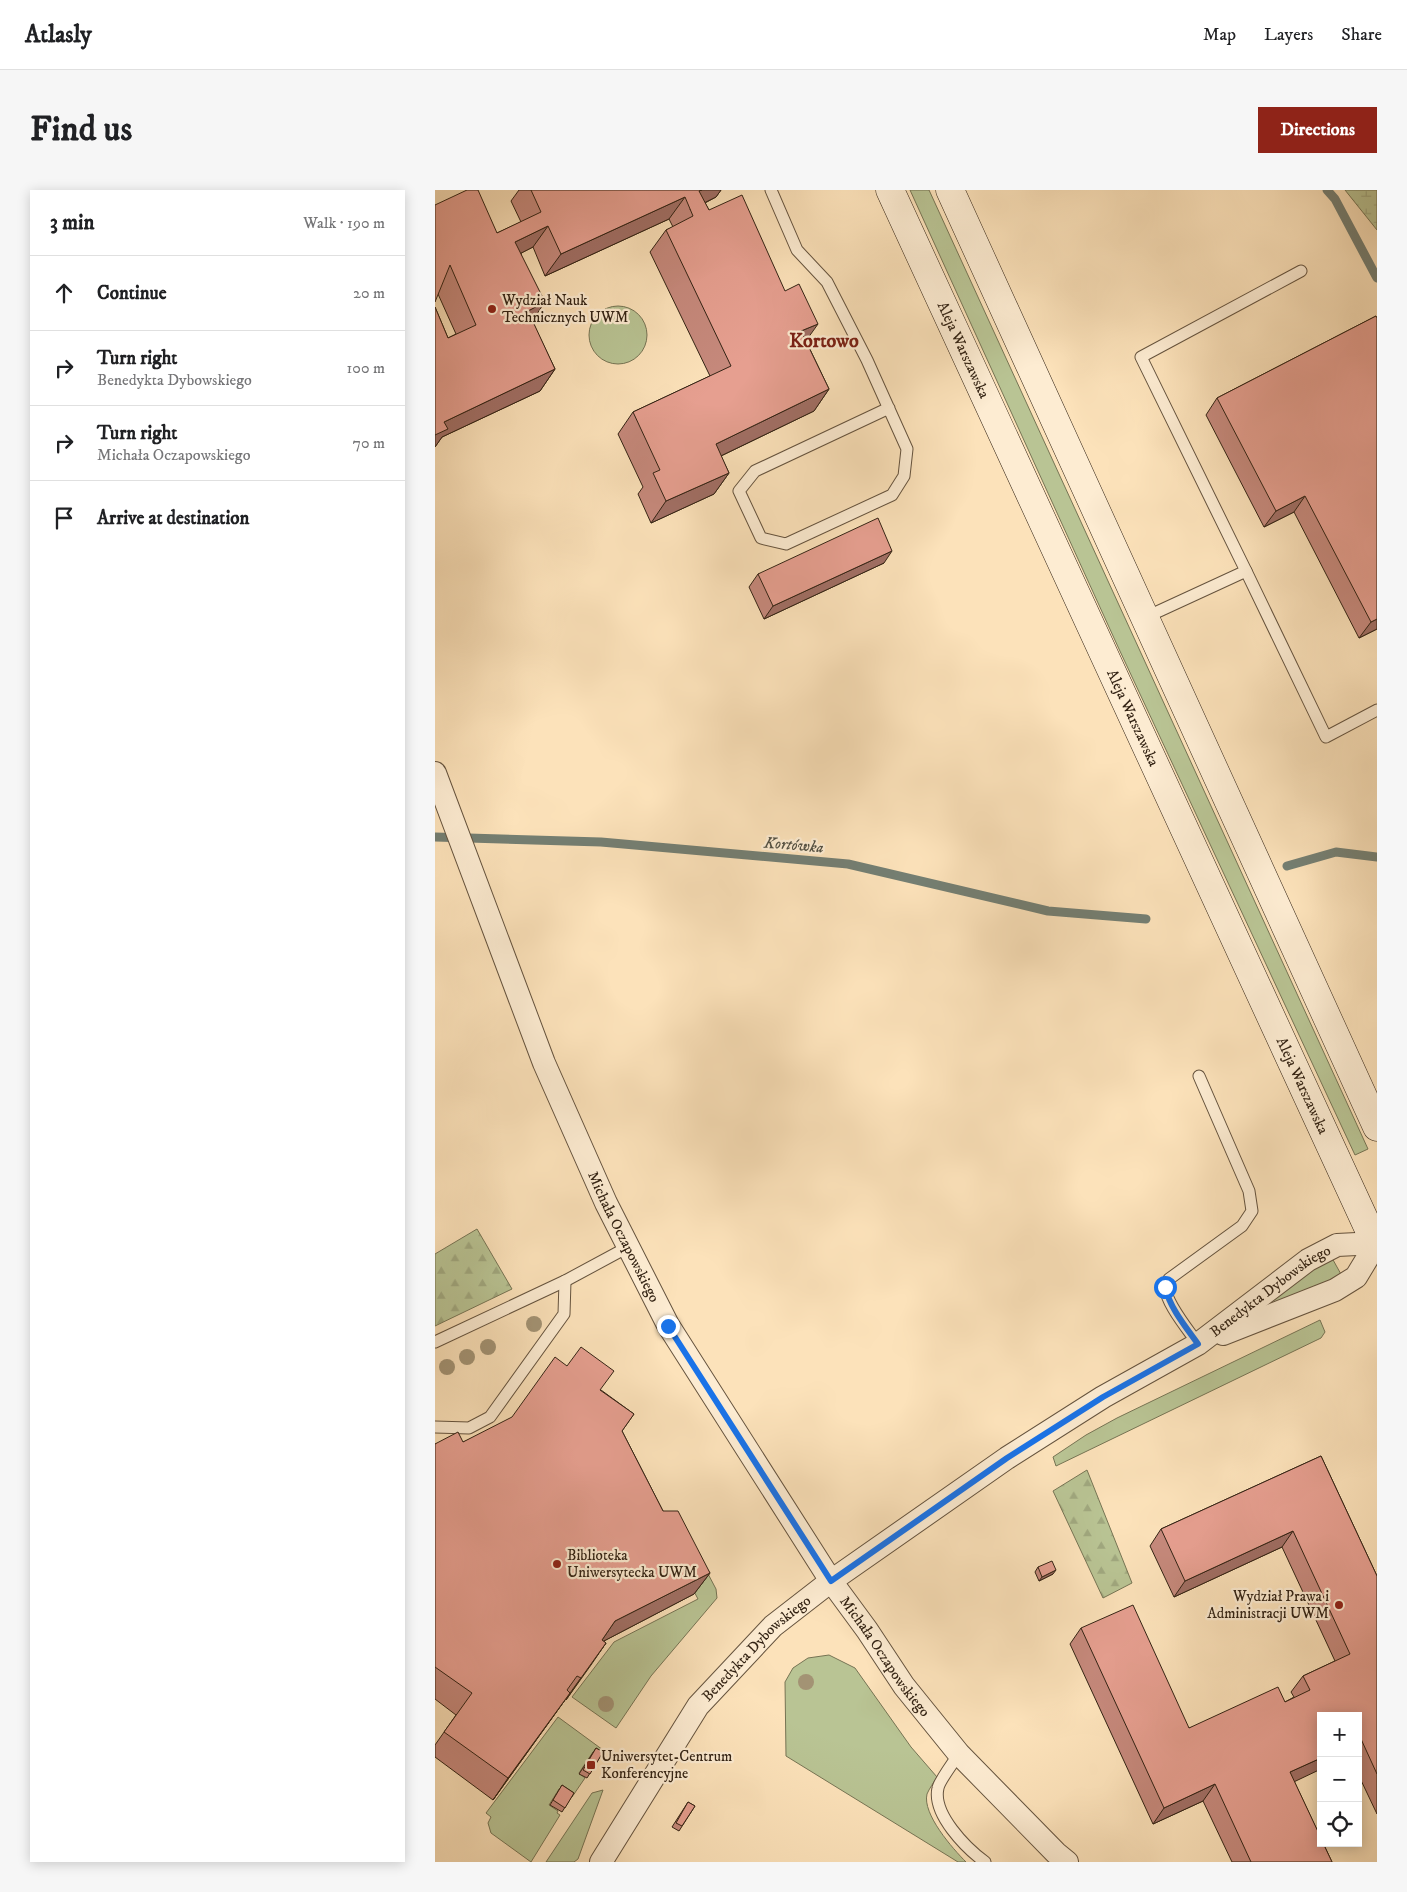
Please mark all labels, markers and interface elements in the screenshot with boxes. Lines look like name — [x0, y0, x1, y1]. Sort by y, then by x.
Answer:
text: Atlasly — [25, 20, 92, 50]
text: Map — [1203, 24, 1236, 46]
text: Layers — [1264, 24, 1313, 46]
text: Share — [1341, 24, 1382, 46]
button: Directions — [1258, 107, 1377, 153]
text: Find us — [30, 108, 132, 152]
text: 3 min — [50, 210, 95, 236]
text: Walk · 190 m — [303, 213, 385, 233]
icon: ahead — [50, 279, 78, 307]
text: Continue — [97, 282, 167, 305]
text: 20 m — [353, 283, 385, 303]
place label: Wydział Nauk Technicznych UWM — [501, 291, 629, 327]
street label: Aleja Warszawska — [933, 299, 994, 402]
marker: Wydział Nauk Technicznych UWM — [486, 303, 498, 315]
district label: Kortowo — [789, 329, 859, 354]
text: Turn right — [97, 347, 177, 370]
icon: right — [50, 354, 78, 382]
text: 100 m — [347, 358, 385, 378]
text: Benedykta Dybowskiego — [97, 370, 252, 390]
text: Turn right — [97, 422, 177, 445]
icon: right — [50, 429, 78, 457]
text: 70 m — [353, 433, 385, 453]
text: Michała Oczapowskiego — [97, 445, 250, 465]
icon: arrive — [50, 504, 78, 532]
text: Arrive at destination — [97, 507, 249, 530]
street label: Aleja Warszawska — [1102, 666, 1163, 770]
water label: Kortówka — [762, 832, 824, 858]
street label: Aleja Warszawska — [1272, 1034, 1333, 1138]
street label: Michała Oczapowskiego — [583, 1168, 664, 1306]
street label: Benedykta Dybowskiego — [1206, 1241, 1334, 1341]
route start — [1154, 1276, 1177, 1299]
route end — [657, 1315, 680, 1338]
place label: Biblioteka Uniwersytecka UWM — [567, 1546, 697, 1582]
marker: Biblioteka Uniwersytecka UWM — [551, 1558, 563, 1570]
place label: Wydział Prawa i Administracji UWM — [1207, 1587, 1329, 1623]
street label: Benedykta Dybowskiego — [698, 1591, 815, 1706]
street label: Michała Oczapowskiego — [835, 1592, 934, 1721]
marker: Wydział Prawa i Administracji UWM — [1333, 1599, 1345, 1611]
map controls — [1317, 1712, 1362, 1847]
button: + — [1317, 1712, 1362, 1757]
place label: Uniwersytet-Centrum Konferencyjne — [601, 1747, 732, 1783]
button: − — [1317, 1757, 1362, 1802]
marker: Uniwersytet-Centrum Konferencyjne — [585, 1759, 597, 1771]
button: locate — [1317, 1802, 1362, 1847]

